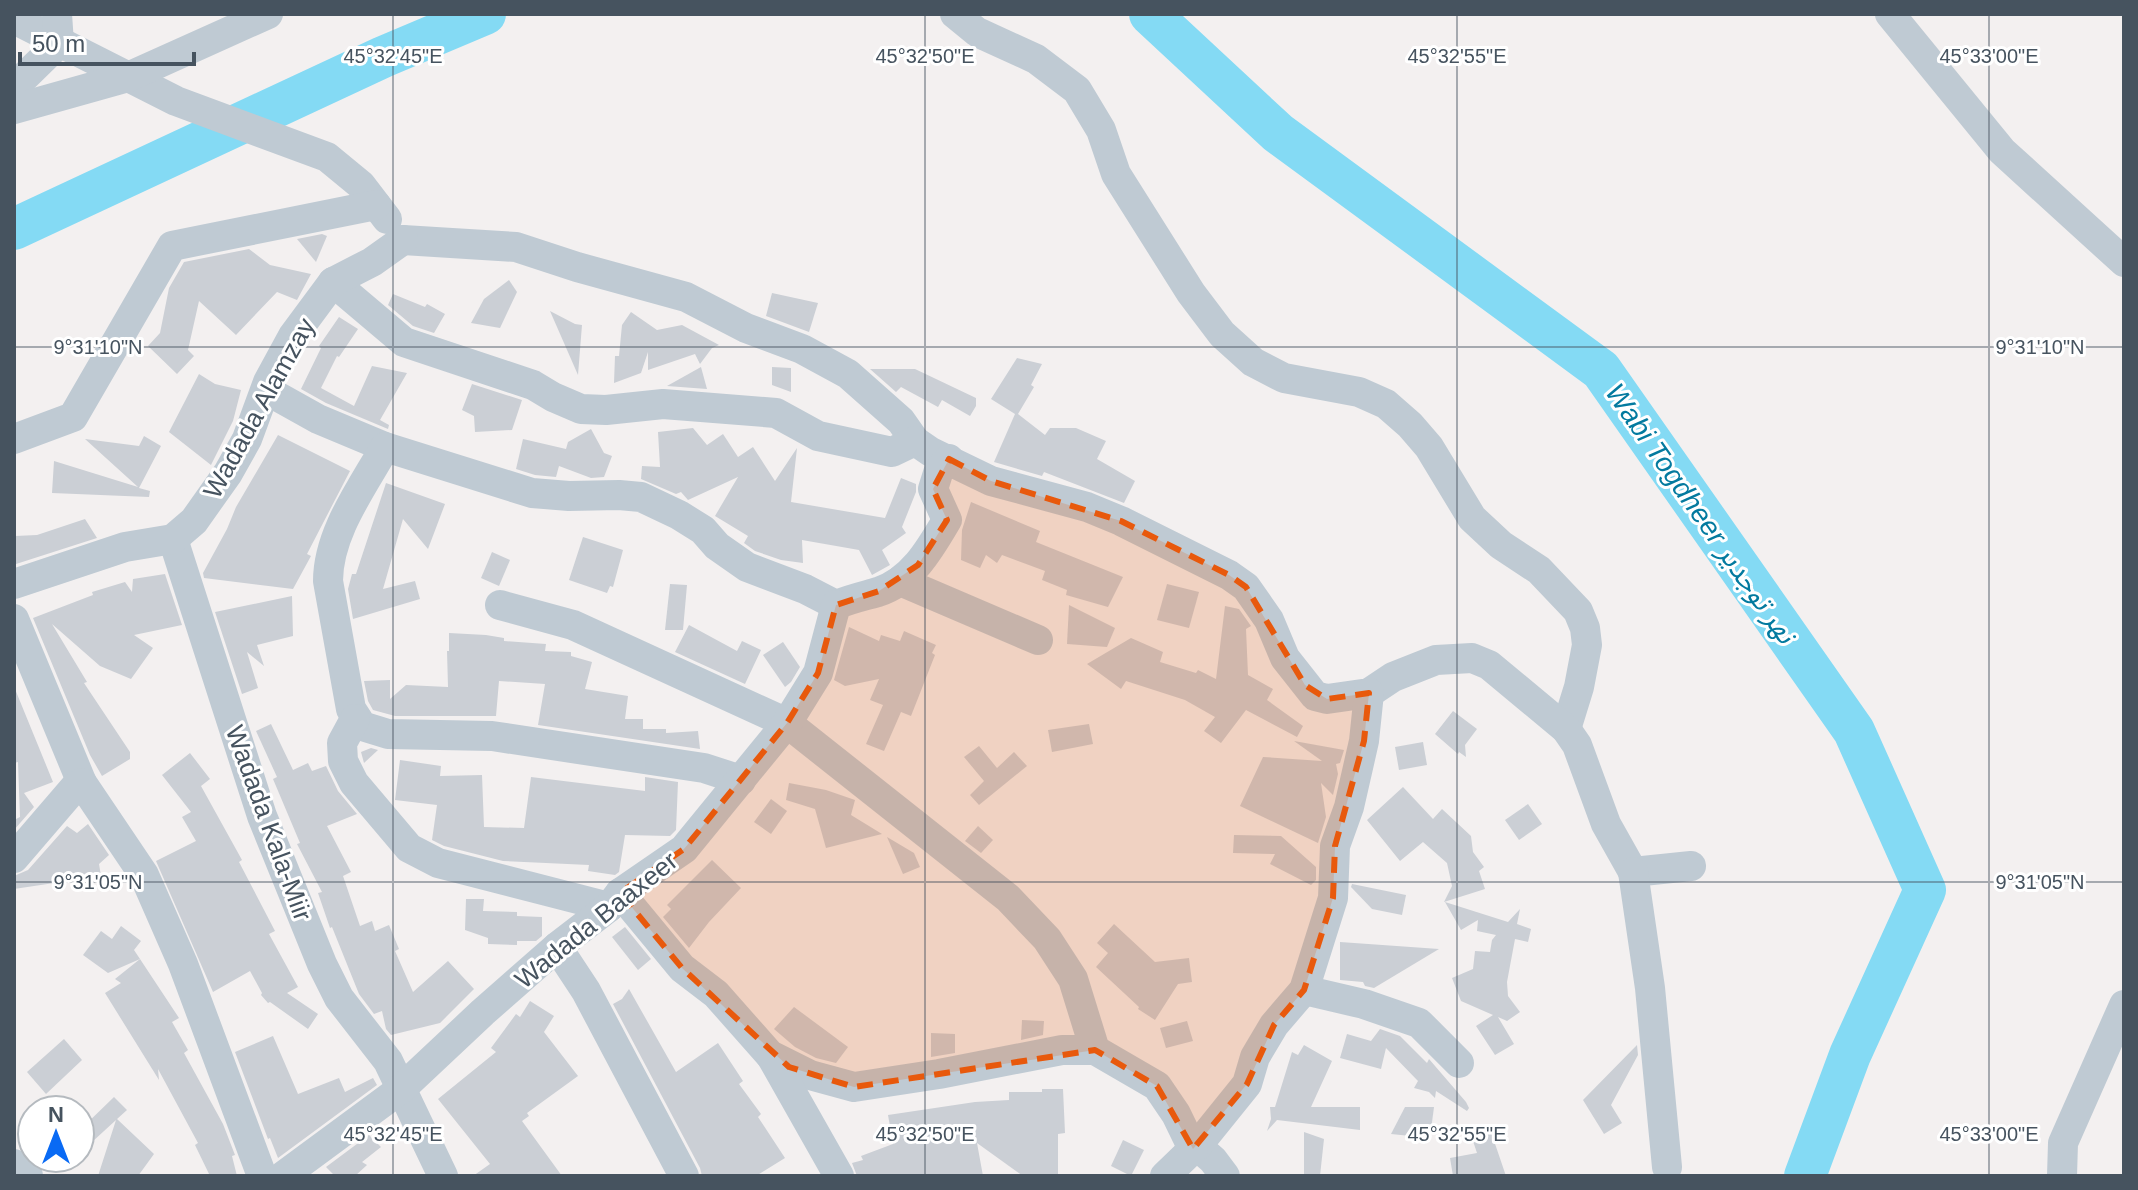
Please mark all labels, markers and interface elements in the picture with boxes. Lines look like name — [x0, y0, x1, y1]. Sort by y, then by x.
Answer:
scale bar — [20, 16, 194, 66]
text: 50 m — [32, 30, 85, 57]
text: 45°32'45"E — [344, 45, 443, 67]
text: 45°32'50"E — [876, 45, 975, 67]
text: 45°32'55"E — [1408, 45, 1507, 67]
text: 45°33'00"E — [1940, 45, 2039, 67]
street label: Wadada Alamzay — [197, 313, 321, 503]
text: 9°31'10"N — [54, 336, 142, 358]
text: 9°31'10"N — [1996, 336, 2084, 358]
water label: Wabi Togdheer نهر توجدير — [1598, 378, 1803, 651]
street label: Wadada Kala-Miir — [220, 721, 318, 925]
street label: Wadada Baaxeer — [509, 845, 683, 995]
text: 9°31'05"N — [54, 871, 142, 893]
text: 9°31'05"N — [1996, 871, 2084, 893]
north arrow — [16, 1094, 96, 1174]
text: N — [48, 1102, 64, 1127]
text: 45°32'45"E — [344, 1123, 443, 1145]
text: 45°32'50"E — [876, 1123, 975, 1145]
text: 45°32'55"E — [1408, 1123, 1507, 1145]
text: 45°33'00"E — [1940, 1123, 2039, 1145]

